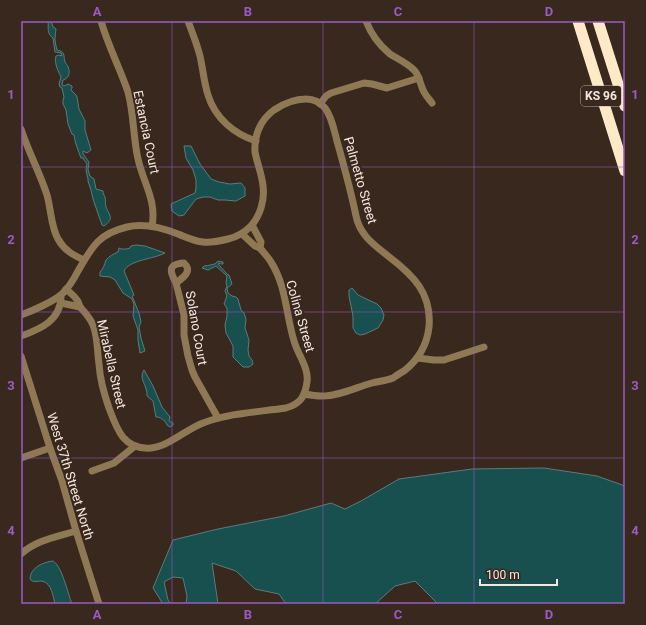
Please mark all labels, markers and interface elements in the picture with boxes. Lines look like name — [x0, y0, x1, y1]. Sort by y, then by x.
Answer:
text: A — [93, 4, 102, 19]
text: B — [244, 4, 252, 19]
text: C — [394, 4, 403, 19]
text: D — [545, 4, 553, 19]
road number: KS 96 — [581, 86, 621, 106]
text: 1 — [7, 87, 15, 102]
text: 1 — [631, 87, 639, 102]
street label: Estancia Court — [130, 89, 163, 175]
street label: Palmetto Street — [341, 135, 380, 225]
text: 2 — [7, 232, 15, 247]
text: 2 — [631, 232, 639, 247]
street label: Colina Street — [283, 279, 318, 354]
street label: Solano Court — [183, 290, 210, 366]
street label: Mirabella Street — [94, 318, 129, 410]
text: 3 — [7, 378, 15, 393]
text: 3 — [631, 378, 639, 393]
street label: West 37th Street North — [44, 411, 97, 541]
text: 4 — [7, 523, 15, 538]
text: 4 — [631, 523, 639, 538]
scale bar — [480, 561, 557, 587]
text: 100 m — [486, 568, 520, 582]
text: A — [93, 607, 102, 622]
text: B — [244, 607, 252, 622]
text: C — [394, 607, 403, 622]
text: D — [545, 607, 553, 622]

